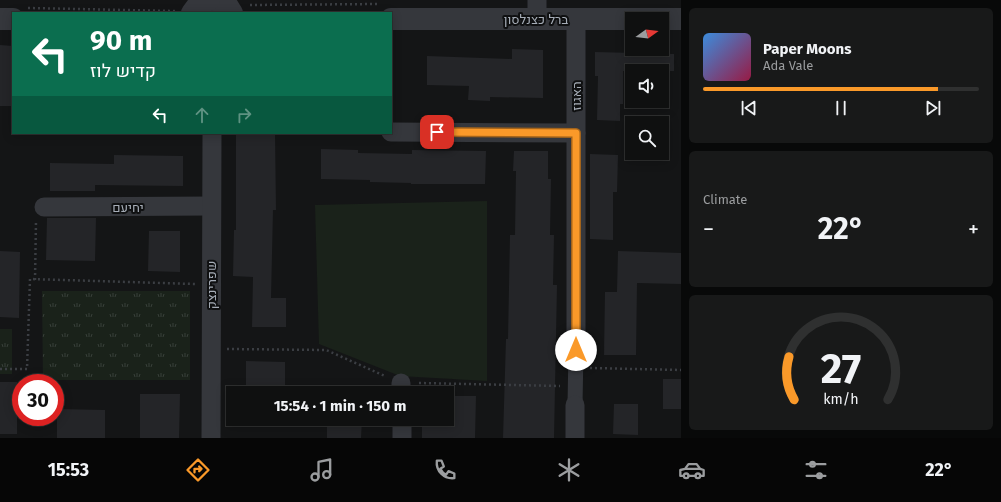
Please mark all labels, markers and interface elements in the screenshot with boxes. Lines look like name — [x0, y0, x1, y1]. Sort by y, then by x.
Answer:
street label: ברל כצנלסון — [504, 12, 568, 27]
north arrow — [625, 12, 669, 56]
map controls — [625, 12, 669, 160]
text: 90 m — [90, 24, 152, 57]
icon: left — [24, 28, 76, 80]
text: Paper Moons — [763, 40, 851, 58]
text: Ada Vale — [763, 58, 813, 73]
text: קדיש לוז — [90, 60, 156, 82]
button: sound — [625, 64, 669, 108]
street label: האגוז — [569, 81, 584, 111]
icon: previous — [738, 97, 760, 119]
icon: pause — [830, 97, 852, 119]
icon: next — [922, 97, 944, 119]
icon: left — [149, 104, 171, 126]
icon: ahead — [191, 104, 213, 126]
icon: right — [233, 104, 255, 126]
pin — [420, 115, 454, 149]
button: search — [625, 116, 669, 160]
icon: arrive — [426, 121, 448, 143]
text: Climate — [703, 192, 747, 207]
street label: יחיעם — [112, 200, 144, 215]
text: 22° — [818, 211, 864, 247]
text: − — [703, 216, 714, 243]
text: + — [968, 216, 979, 243]
street label: שפרינצק — [204, 261, 219, 309]
position arrow — [555, 329, 597, 371]
text: 27 — [821, 344, 861, 394]
speed limit sign: 30 — [12, 374, 64, 426]
text: km/h — [823, 391, 859, 408]
text: 15:54 · 1 min · 150 m — [274, 397, 406, 415]
icon: directions — [184, 456, 212, 484]
icon: music — [308, 456, 336, 484]
icon: phone — [431, 456, 459, 484]
icon: climate — [555, 456, 583, 484]
icon: car — [678, 456, 706, 484]
icon: filters — [802, 456, 830, 484]
text: 15:53 — [48, 459, 89, 481]
text: 22° — [925, 459, 953, 481]

